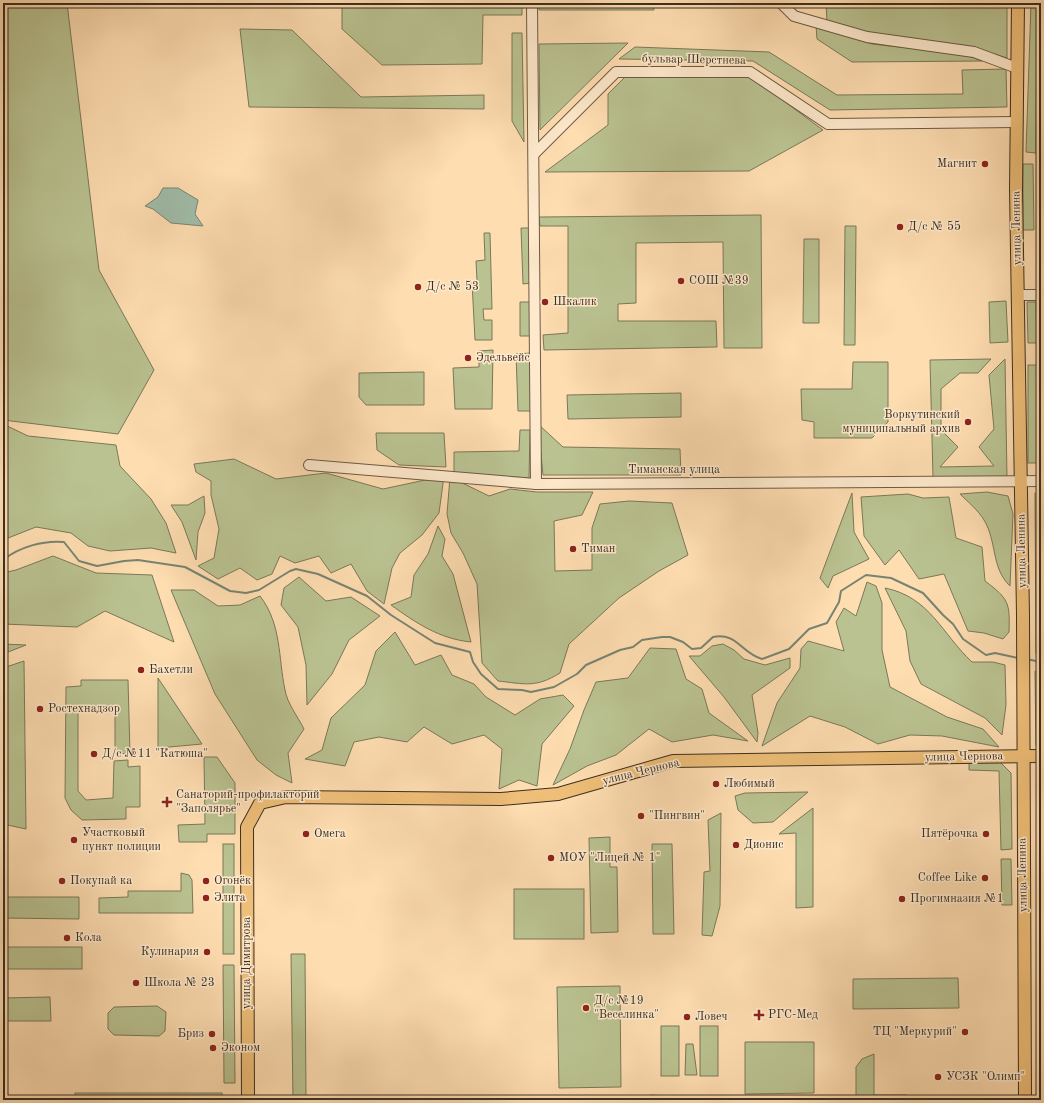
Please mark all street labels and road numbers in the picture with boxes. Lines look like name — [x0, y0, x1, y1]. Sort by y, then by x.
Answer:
street label: бульвар Шерстнева — [642, 53, 746, 67]
street label: улица Ленина — [1010, 191, 1024, 265]
street label: Тиманская улица — [628, 464, 720, 476]
street label: улица Ленина — [1015, 514, 1029, 588]
street label: улица Чернова — [925, 750, 1004, 764]
street label: улица Чернова — [601, 757, 681, 787]
street label: улица Ленина — [1016, 838, 1030, 912]
street label: улица Димитрова — [241, 917, 253, 1009]

